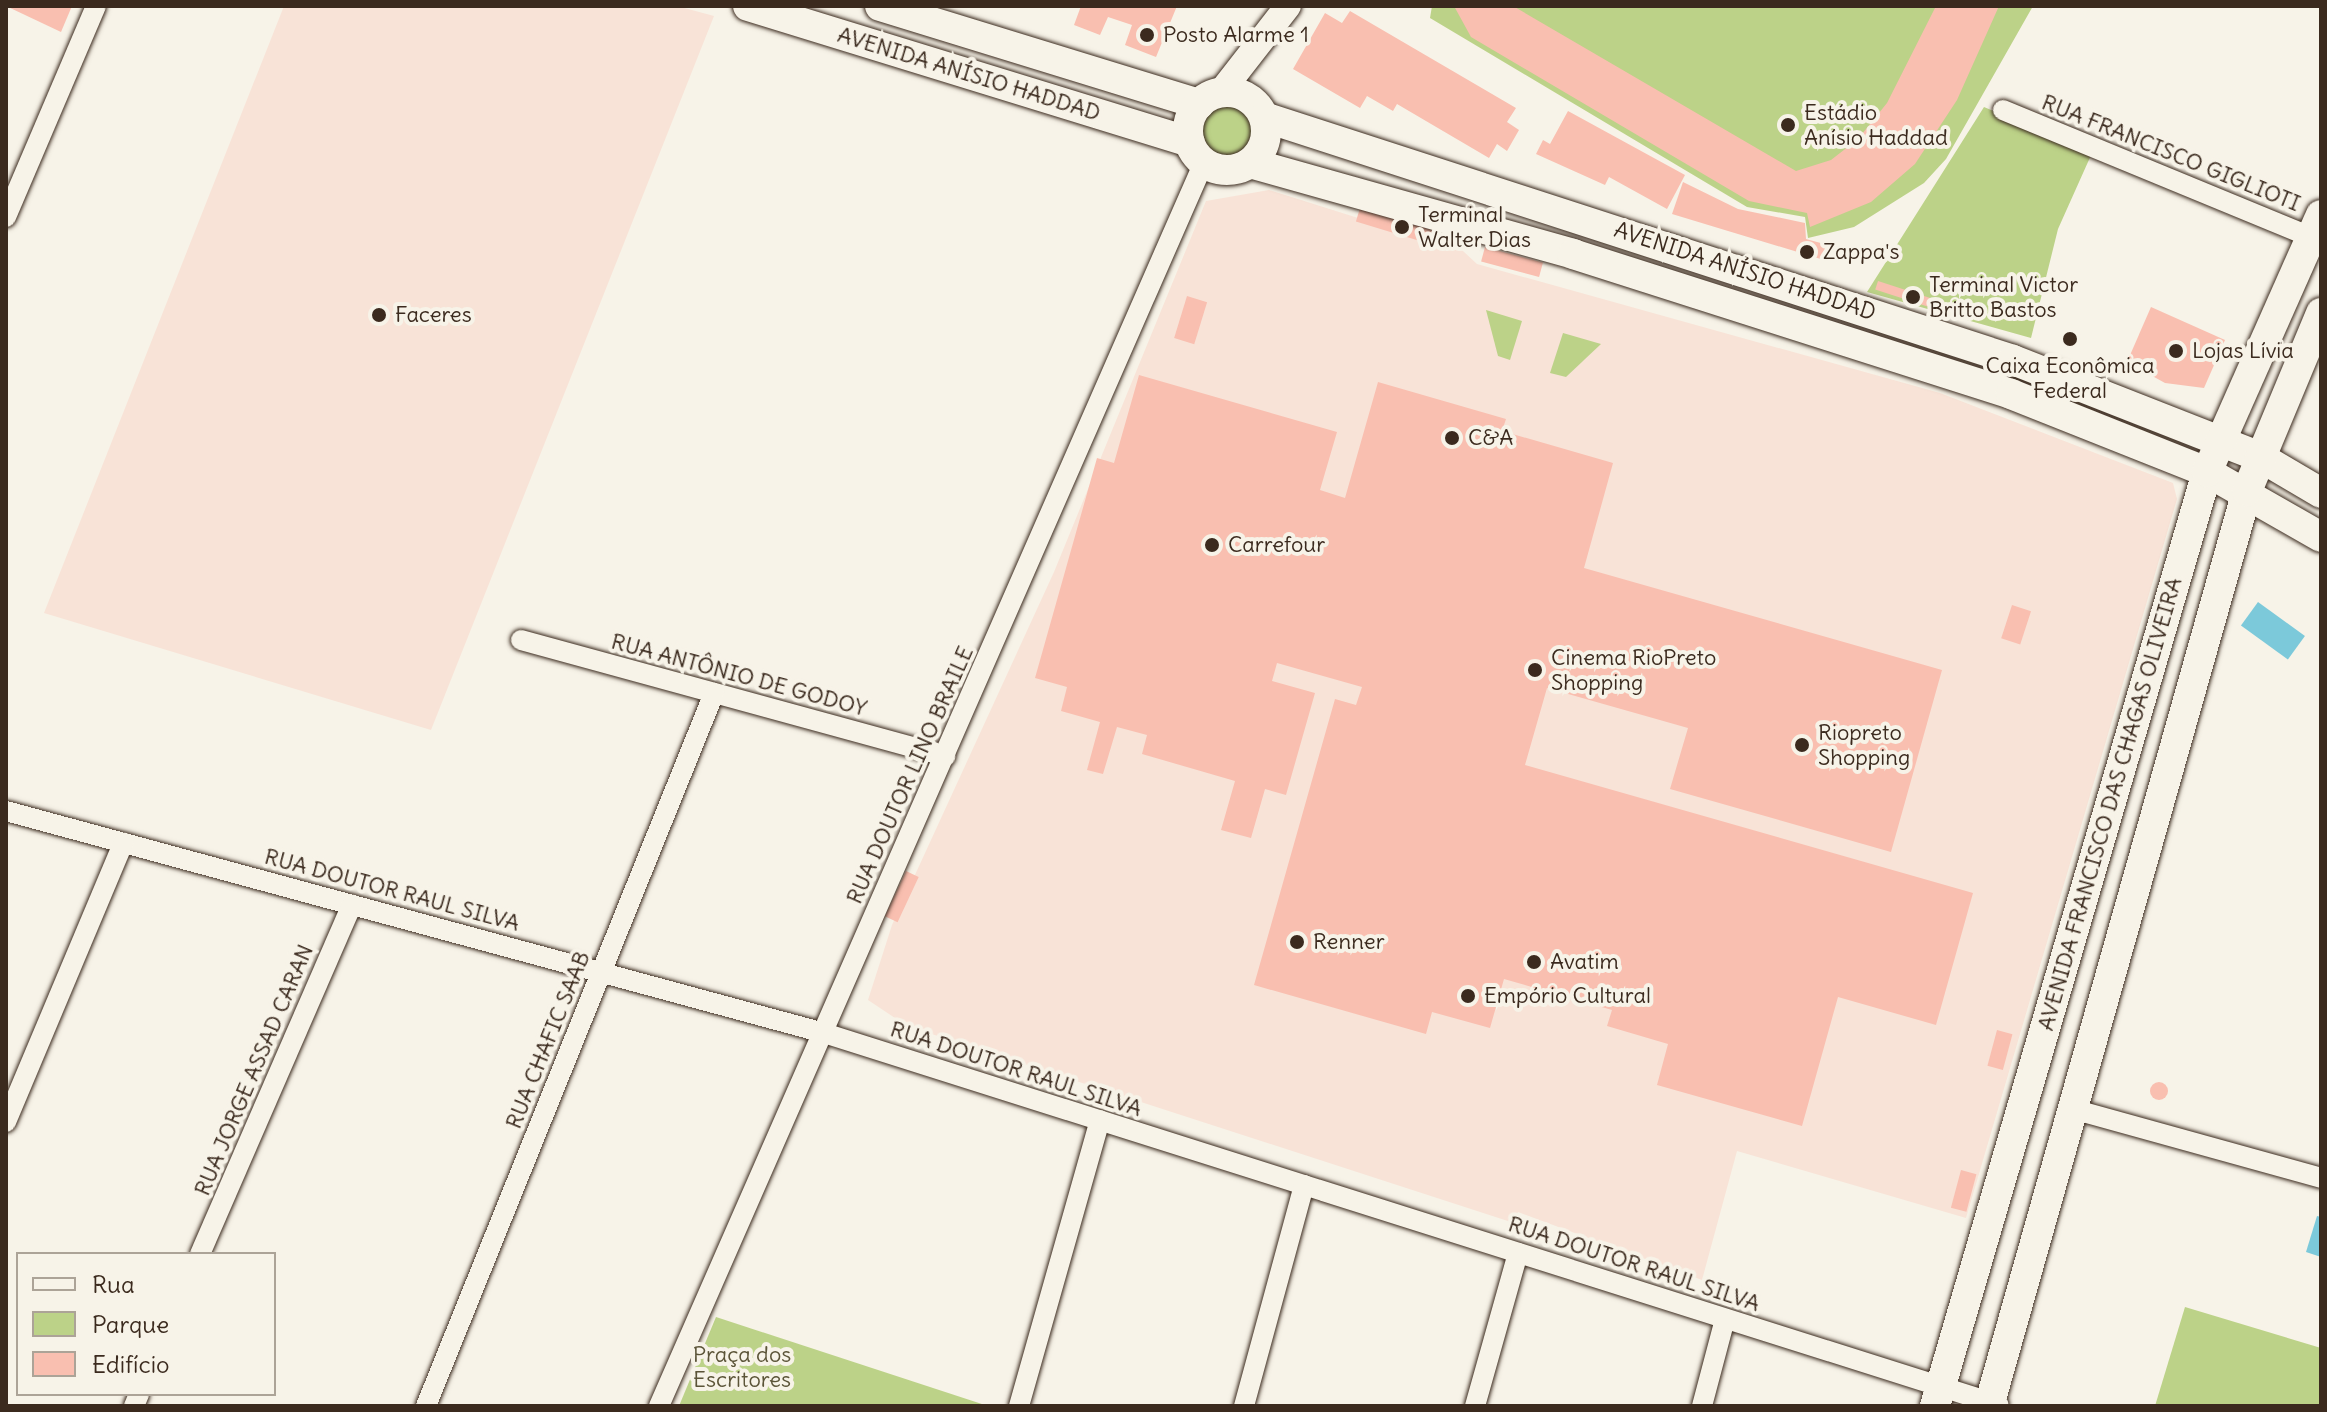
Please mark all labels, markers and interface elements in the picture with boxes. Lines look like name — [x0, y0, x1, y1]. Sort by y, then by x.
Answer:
street label: AVENIDA ANÍSIO HADDAD — [834, 21, 1104, 127]
place label: Posto Alarme 1 — [1163, 22, 1309, 48]
marker: Posto Alarme 1 — [1138, 26, 1156, 44]
street label: RUA FRANCISCO GIGLIOTI — [2038, 89, 2304, 217]
place label: Estádio Anísio Haddad — [1804, 99, 1948, 150]
marker: Estádio Anísio Haddad — [1779, 116, 1797, 134]
place label: Terminal Walter Dias — [1418, 201, 1531, 252]
street label: AVENIDA ANÍSIO HADDAD — [1611, 216, 1879, 326]
marker: Terminal Walter Dias — [1393, 218, 1411, 236]
place label: Zappa's — [1823, 239, 1900, 265]
marker: Zappa's — [1798, 243, 1816, 261]
place label: Terminal Victor Britto Bastos — [1929, 271, 2078, 322]
marker: Terminal Victor Britto Bastos — [1904, 288, 1922, 306]
place label: Faceres — [395, 302, 472, 328]
marker: Faceres — [370, 306, 388, 324]
marker: Caixa Econômica Federal — [2061, 330, 2079, 348]
place label: Lojas Lívia — [2192, 338, 2294, 364]
marker: Lojas Lívia — [2167, 342, 2185, 360]
place label: Caixa Econômica Federal — [1986, 352, 2154, 404]
place label: C&A — [1468, 425, 1513, 451]
marker: C&A — [1443, 429, 1461, 447]
place label: Carrefour — [1228, 532, 1325, 558]
marker: Carrefour — [1203, 536, 1221, 554]
street label: AVENIDA FRANCISCO DAS CHAGAS OLIVEIRA — [2033, 574, 2187, 1034]
street label: RUA ANTÔNIO DE GODOY — [608, 628, 870, 722]
street label: RUA DOUTOR LINO BRAILE — [841, 642, 979, 908]
place label: Cinema RioPreto Shopping — [1551, 644, 1716, 696]
marker: Cinema RioPreto Shopping — [1526, 661, 1544, 679]
place label: Riopreto Shopping — [1818, 719, 1910, 770]
marker: Riopreto Shopping — [1793, 736, 1811, 754]
street label: RUA DOUTOR RAUL SILVA — [262, 843, 522, 937]
place label: Renner — [1313, 929, 1385, 955]
marker: Renner — [1288, 933, 1306, 951]
street label: RUA JORGE ASSAD CARAN — [189, 940, 319, 1200]
street label: RUA CHAFIC SAAB — [500, 948, 596, 1132]
place label: Avatim — [1550, 949, 1619, 975]
marker: Avatim — [1525, 953, 1543, 971]
place label: Empório Cultural — [1484, 983, 1651, 1009]
marker: Empório Cultural — [1459, 987, 1477, 1005]
street label: RUA DOUTOR RAUL SILVA — [887, 1016, 1145, 1122]
street label: RUA DOUTOR RAUL SILVA — [1505, 1211, 1763, 1317]
legend — [16, 1252, 276, 1396]
text: Rua — [92, 1269, 135, 1299]
text: Parque — [92, 1309, 169, 1339]
park label: Praça dos Escritores — [693, 1341, 791, 1392]
text: Edifício — [92, 1349, 170, 1379]

